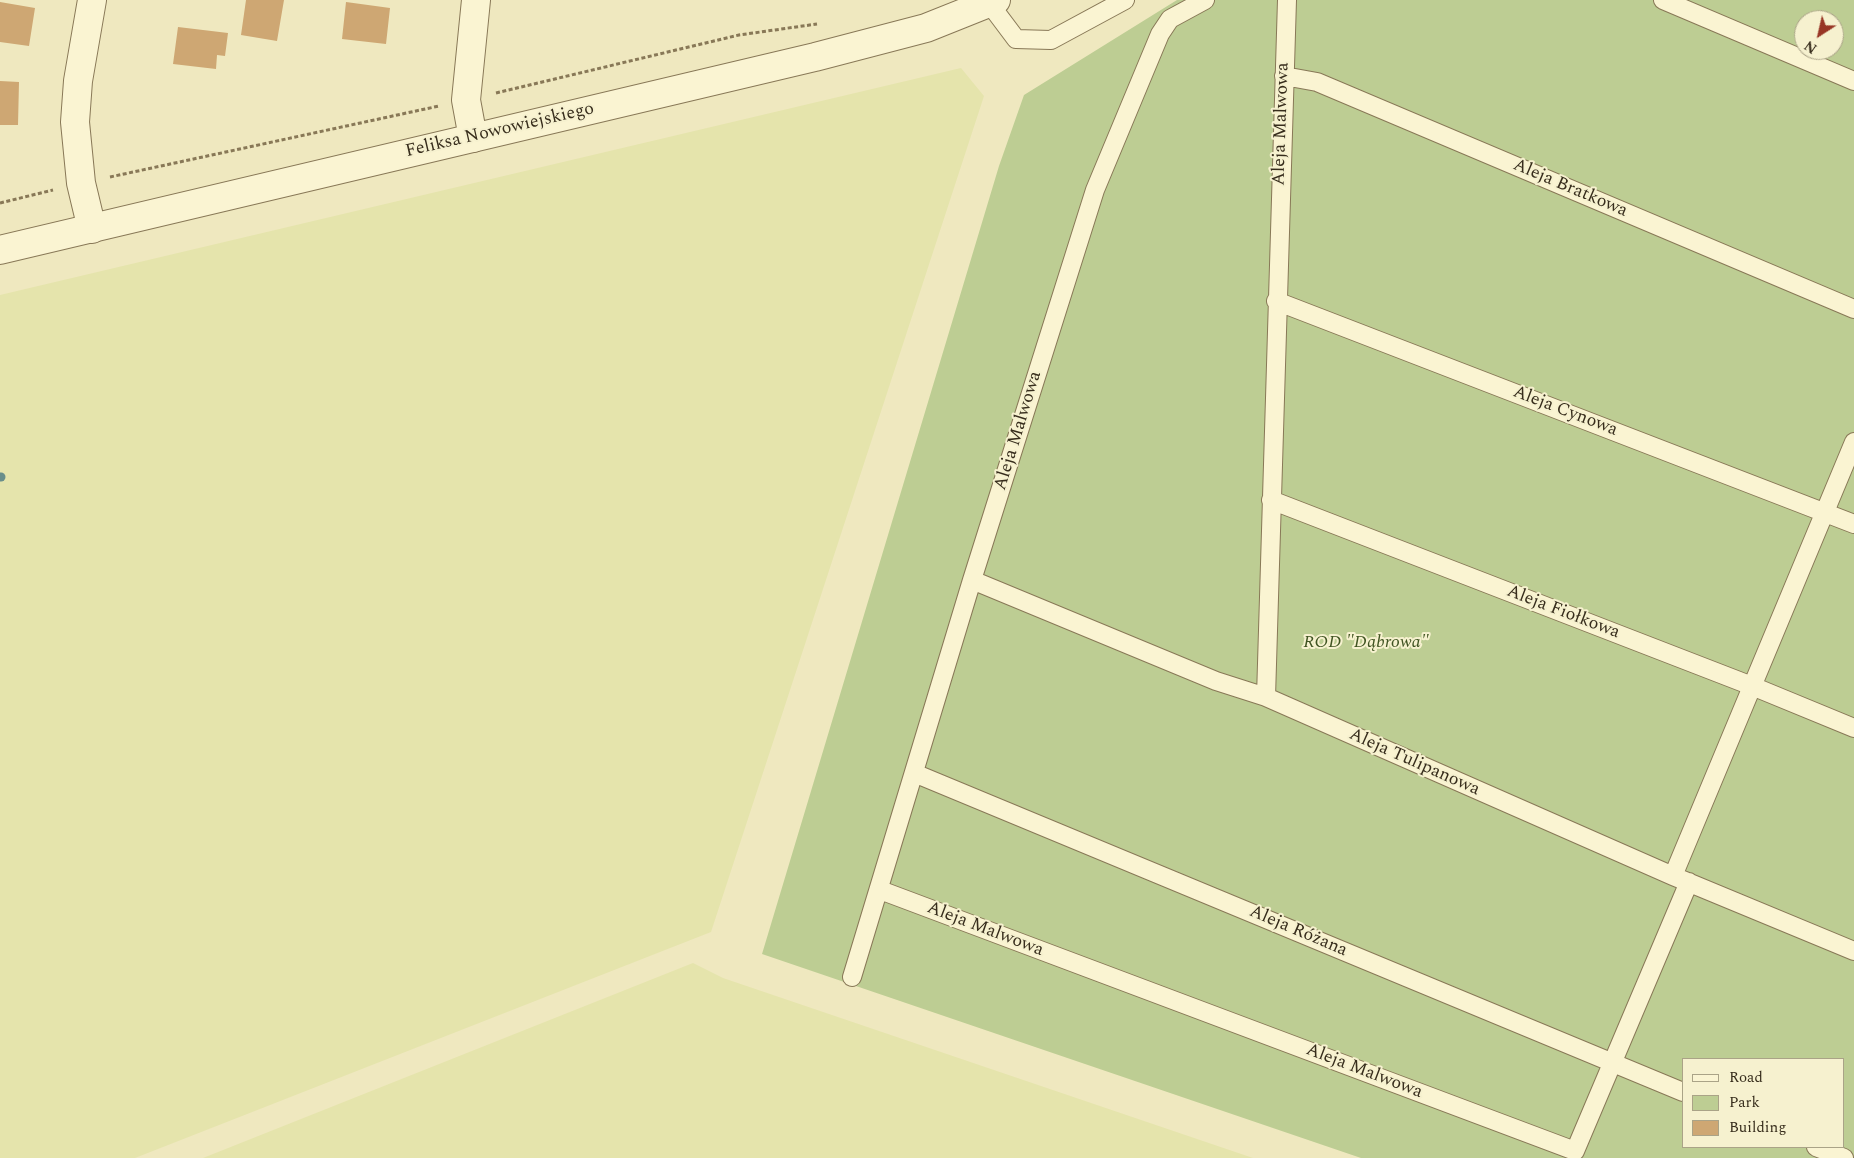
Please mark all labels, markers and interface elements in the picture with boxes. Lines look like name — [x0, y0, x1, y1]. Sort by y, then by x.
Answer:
north arrow — [1794, 10, 1844, 60]
text: N — [1800, 35, 1821, 59]
street label: Aleja Malwowa — [1269, 62, 1295, 186]
street label: Feliksa Nowowiejskiego — [404, 99, 596, 163]
street label: Aleja Bratkowa — [1509, 155, 1631, 223]
street label: Aleja Malwowa — [991, 369, 1047, 493]
street label: Aleja Cynowa — [1510, 382, 1620, 442]
street label: Aleja Fiołkowa — [1503, 581, 1623, 645]
park label: ROD "Dąbrowa" — [1303, 632, 1429, 654]
street label: Aleja Tulipanowa — [1345, 724, 1483, 802]
street label: Aleja Malwowa — [924, 898, 1046, 962]
street label: Aleja Różana — [1246, 902, 1350, 962]
street label: Aleja Malwowa — [1303, 1040, 1425, 1104]
legend — [1682, 1058, 1844, 1148]
text: Road — [1729, 1066, 1763, 1089]
text: Park — [1729, 1091, 1760, 1114]
text: Building — [1729, 1116, 1786, 1139]

